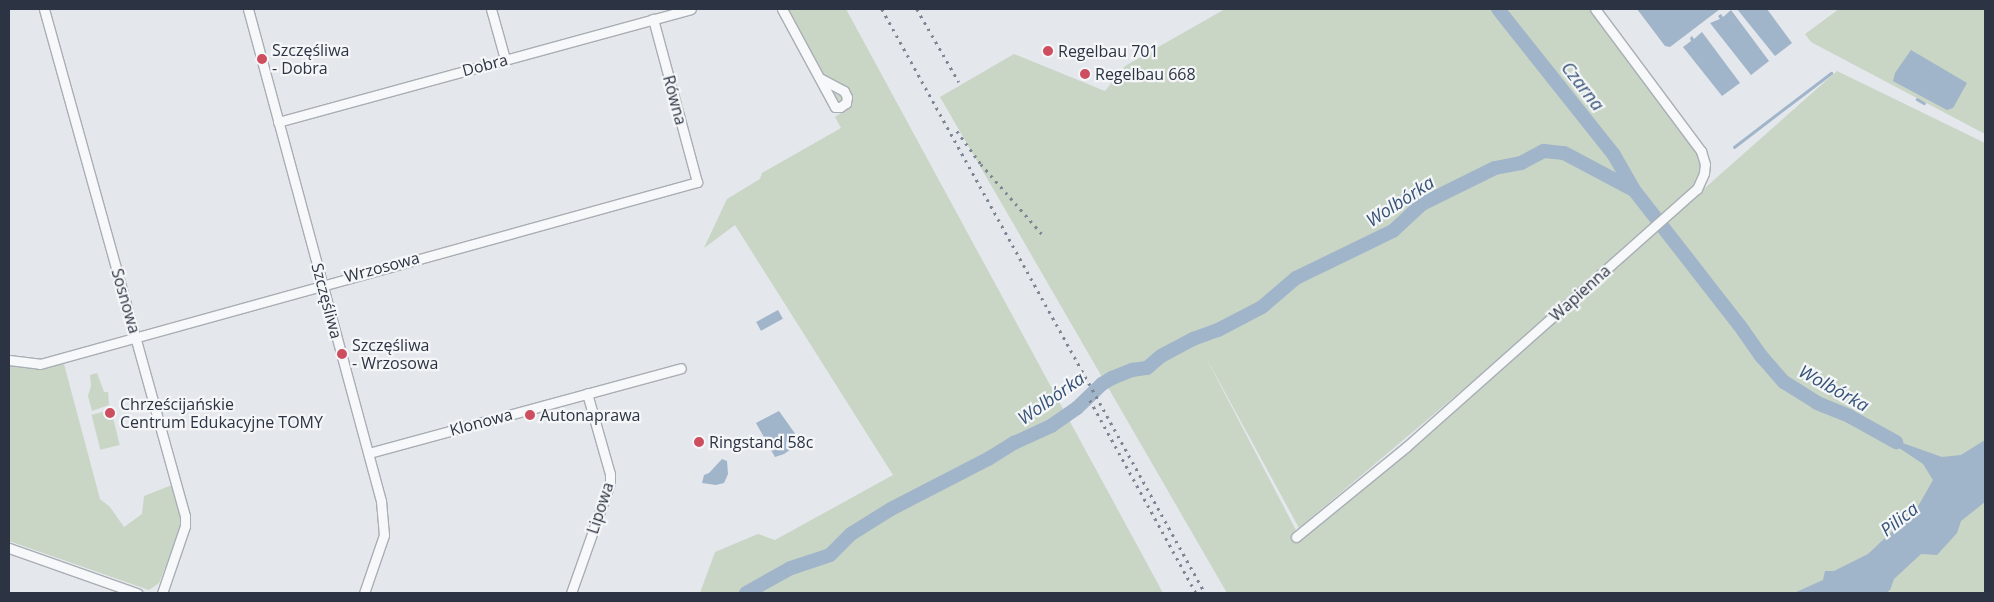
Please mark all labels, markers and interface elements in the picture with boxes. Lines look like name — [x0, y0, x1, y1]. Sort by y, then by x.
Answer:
place label: Szczęśliwa - Dobra — [272, 40, 349, 78]
place label: Regelbau 701 — [1058, 41, 1159, 61]
marker: Regelbau 701 — [1042, 45, 1054, 57]
street label: Dobra — [460, 50, 510, 80]
marker: Szczęśliwa - Dobra — [256, 53, 268, 65]
water label: Czarna — [1557, 57, 1609, 115]
place label: Regelbau 668 — [1095, 64, 1196, 84]
marker: Regelbau 668 — [1079, 68, 1091, 80]
street label: Równa — [659, 73, 691, 127]
water label: Wolbórka — [1362, 171, 1438, 231]
street label: Wrzosowa — [342, 248, 422, 286]
street label: Szczęśliwa — [308, 261, 346, 341]
street label: Wapienna — [1546, 261, 1614, 325]
street label: Sosnowa — [108, 266, 144, 336]
place label: Szczęśliwa - Wrzosowa — [352, 335, 438, 373]
marker: Szczęśliwa - Wrzosowa — [336, 348, 348, 360]
water label: Wolbórka — [1795, 360, 1873, 416]
water label: Wolbórka — [1013, 367, 1089, 429]
place label: Chrześcijańskie Centrum Edukacyjne TOMY — [120, 394, 323, 432]
street label: Klonowa — [448, 404, 514, 440]
place label: Autonaprawa — [540, 405, 640, 425]
marker: Chrześcijańskie Centrum Edukacyjne TOMY — [104, 407, 116, 419]
marker: Autonaprawa — [524, 409, 536, 421]
place label: Ringstand 58c — [709, 432, 813, 452]
marker: Ringstand 58c — [693, 436, 705, 448]
street label: Lipowa — [583, 480, 617, 536]
water label: Pilica — [1876, 498, 1922, 540]

